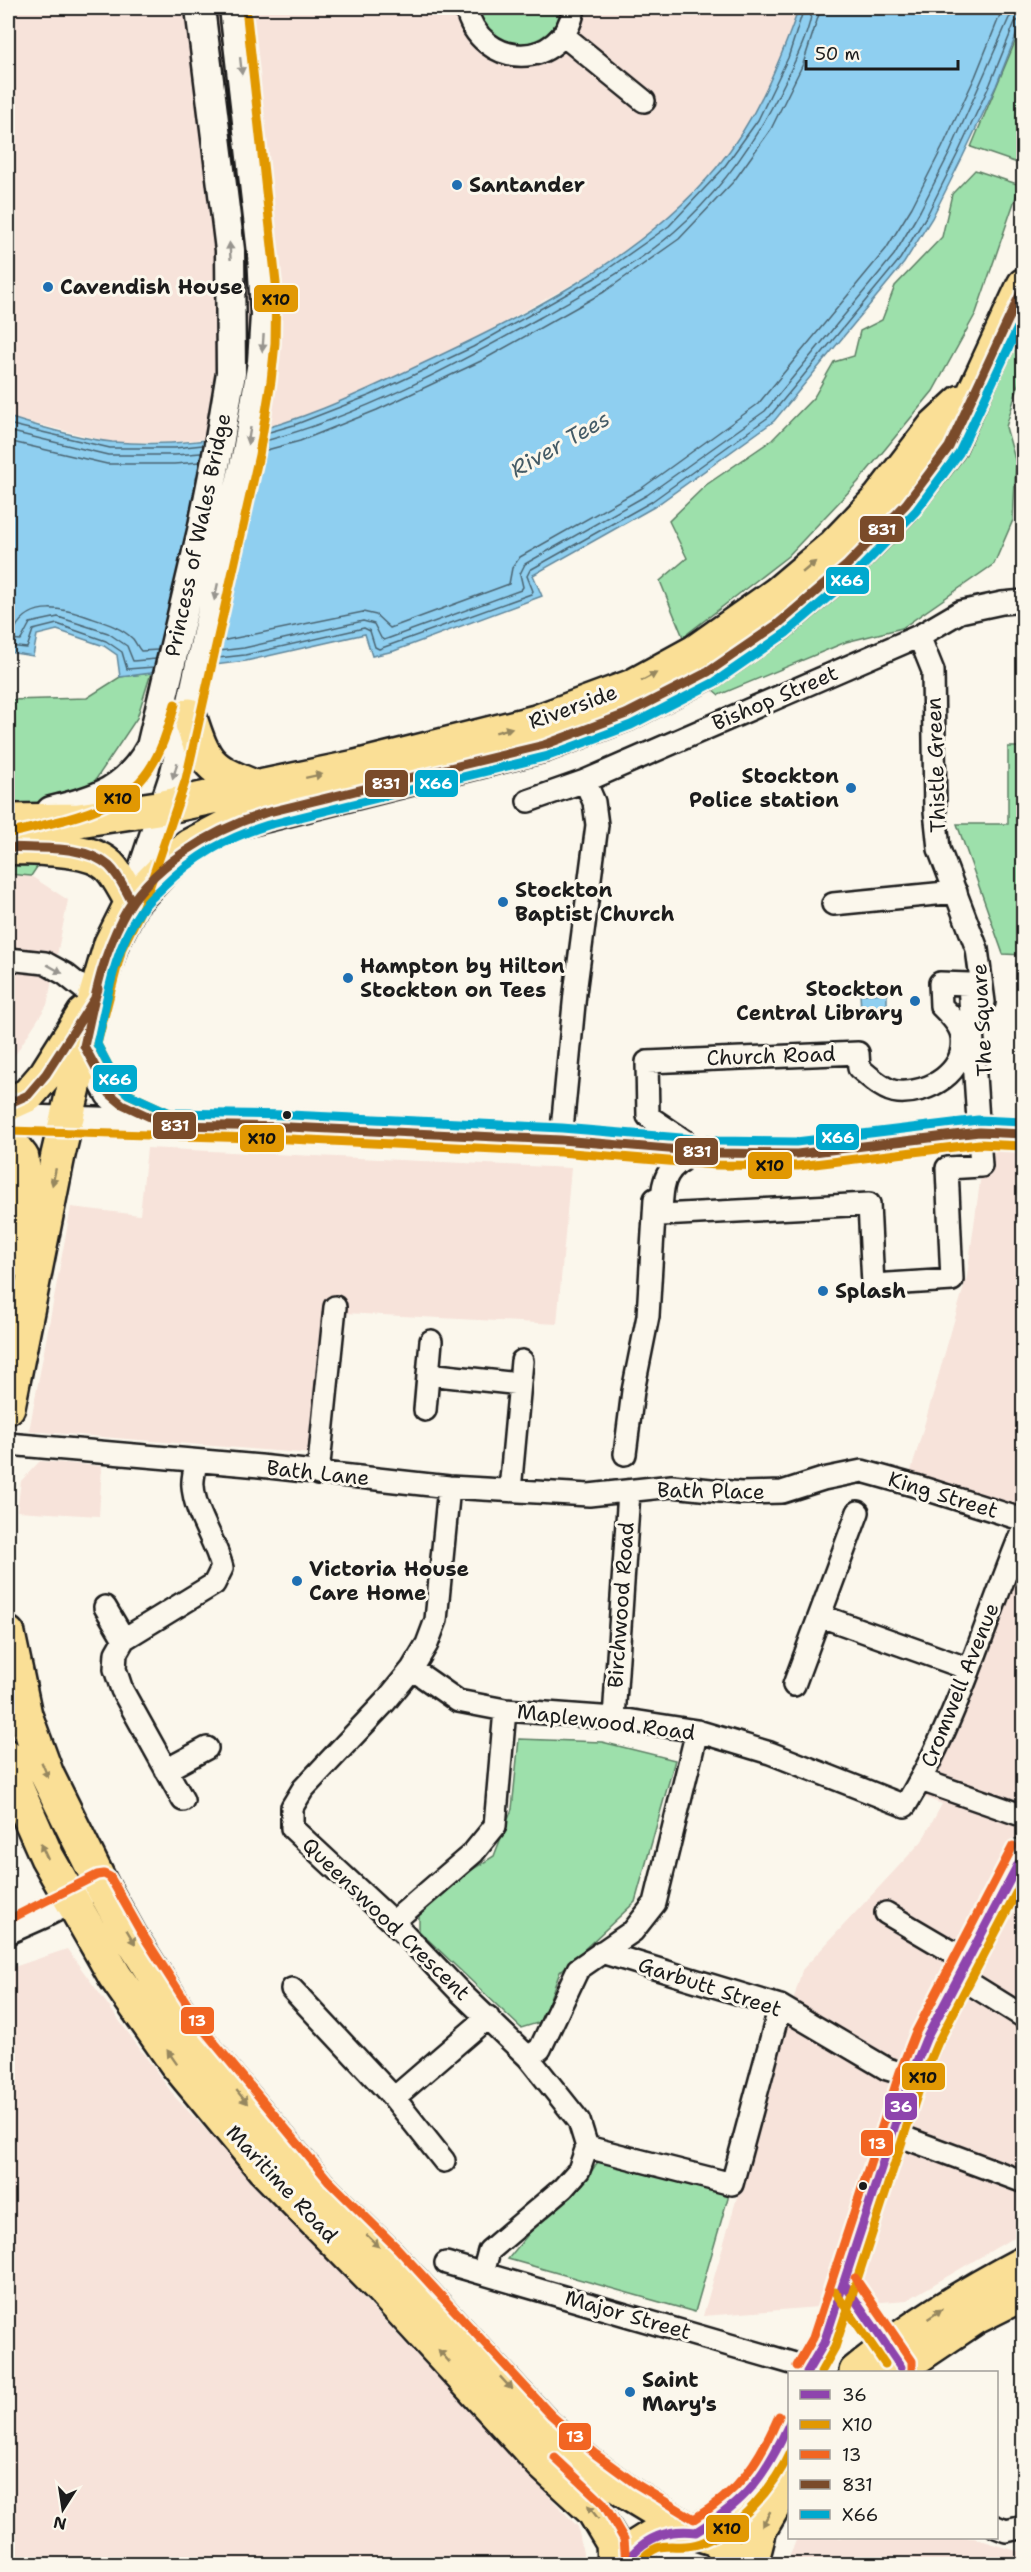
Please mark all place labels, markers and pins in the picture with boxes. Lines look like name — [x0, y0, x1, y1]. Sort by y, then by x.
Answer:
place label: Santander — [469, 171, 585, 199]
marker: Santander — [450, 178, 464, 192]
place label: Cavendish House — [60, 273, 243, 301]
marker: Cavendish House — [41, 280, 55, 294]
place label: Stockton Police station — [689, 762, 839, 814]
marker: Stockton Police station — [844, 781, 858, 795]
place label: Stockton Baptist Church — [515, 876, 675, 928]
marker: Stockton Baptist Church — [496, 895, 510, 909]
place label: Hampton by Hilton Stockton on Tees — [360, 952, 565, 1004]
marker: Hampton by Hilton Stockton on Tees — [341, 971, 355, 985]
place label: Stockton Central Library — [736, 975, 903, 1027]
marker: Stockton Central Library — [908, 994, 922, 1008]
unlabelled marker — [281, 1109, 293, 1121]
place label: Splash — [835, 1277, 906, 1305]
marker: Splash — [816, 1284, 830, 1298]
place label: Victoria House Care Home — [309, 1555, 469, 1607]
marker: Victoria House Care Home — [290, 1574, 304, 1588]
unlabelled marker — [857, 2180, 869, 2192]
place label: Saint Mary's — [642, 2366, 717, 2418]
marker: Saint Mary's — [623, 2385, 637, 2399]

